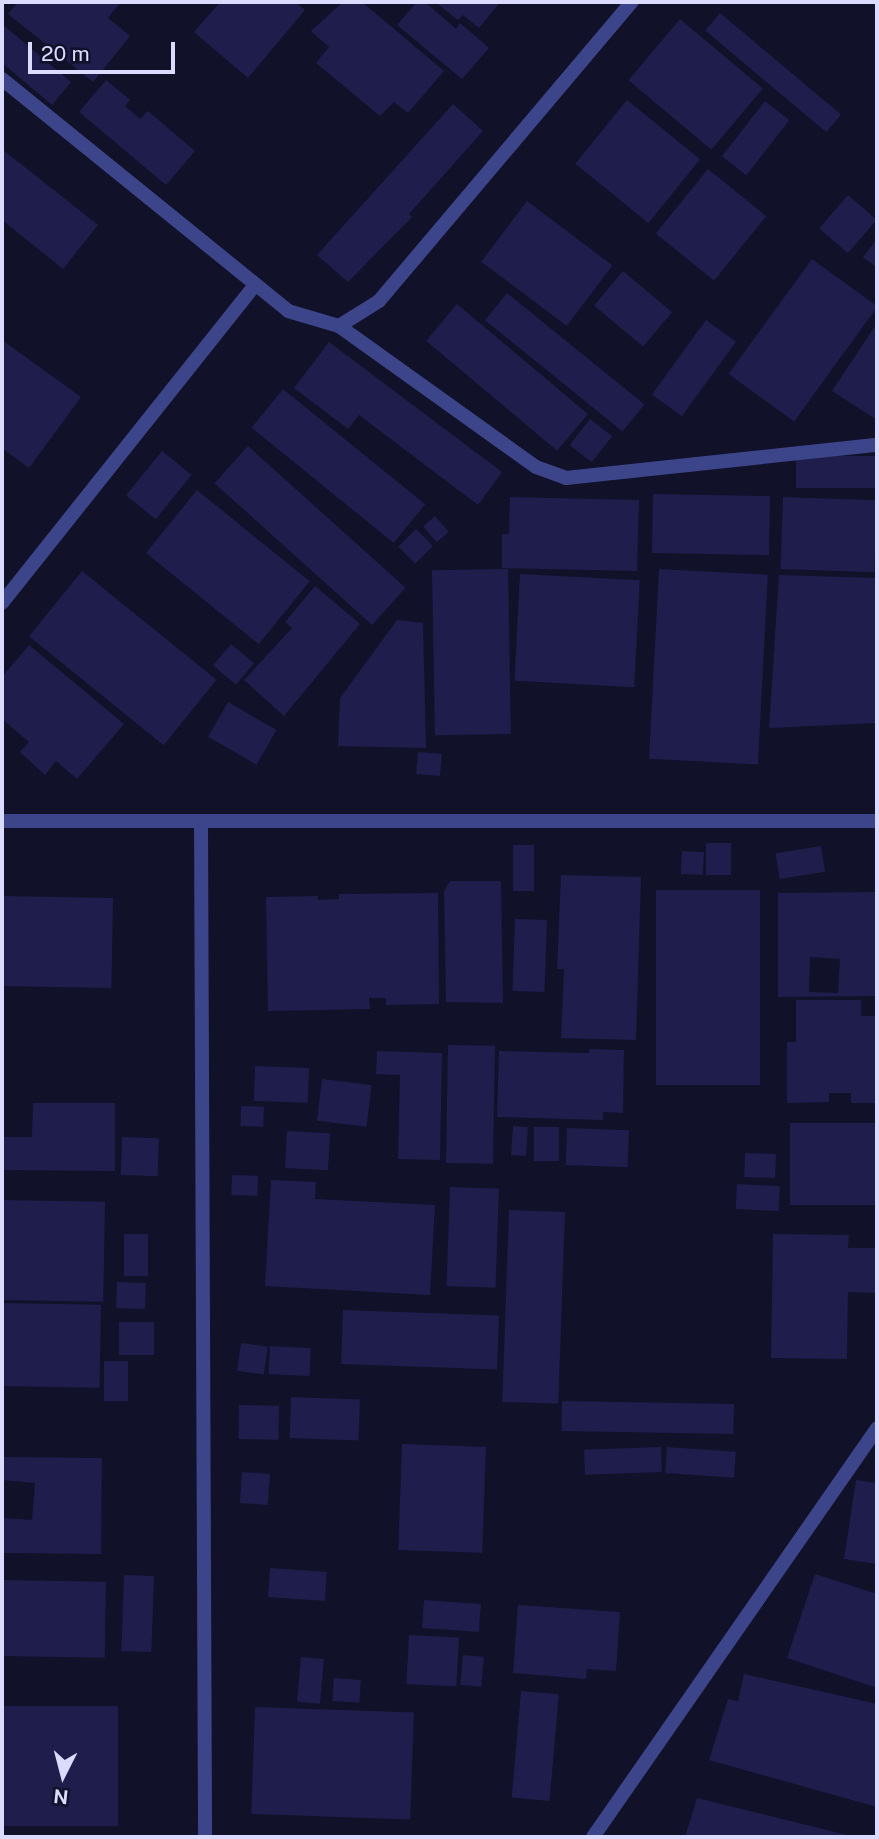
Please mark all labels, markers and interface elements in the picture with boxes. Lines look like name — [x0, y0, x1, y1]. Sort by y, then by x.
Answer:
scale bar — [32, 28, 178, 72]
text: 20 m — [41, 41, 90, 66]
north arrow — [28, 1741, 98, 1811]
text: N — [52, 1785, 69, 1809]

